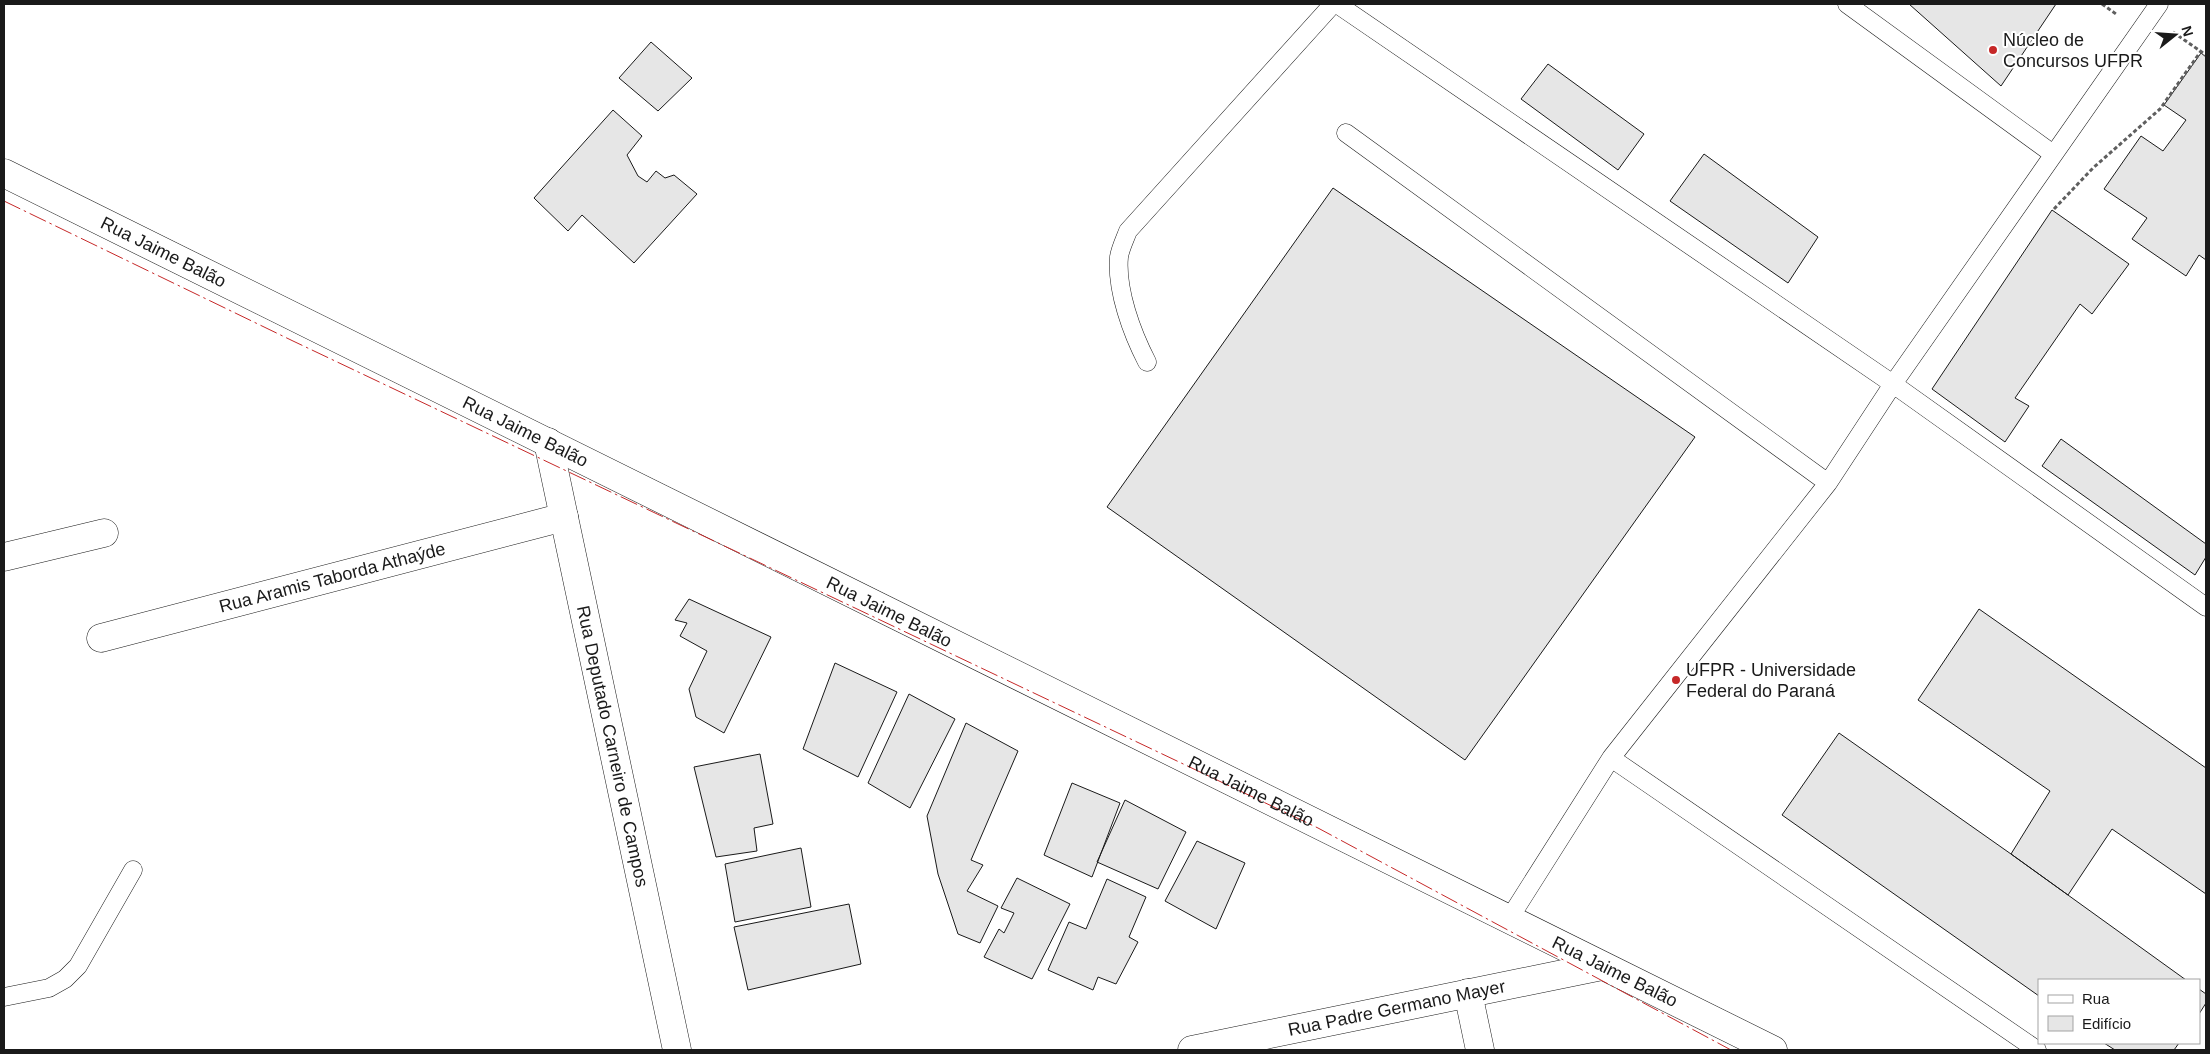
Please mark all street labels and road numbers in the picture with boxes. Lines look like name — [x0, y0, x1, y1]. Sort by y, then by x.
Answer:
street label: Rua Jaime Balão — [98, 213, 229, 291]
street label: Rua Jaime Balão — [460, 392, 591, 471]
street label: Rua Aramis Taborda Athaýde — [217, 538, 447, 617]
street label: Rua Jaime Balão — [823, 572, 955, 651]
street label: Rua Deputado Carneiro de Campos — [573, 604, 652, 889]
street label: Rua Jaime Balão — [1185, 752, 1317, 831]
street label: Rua Jaime Balão — [1549, 932, 1681, 1011]
street label: Rua Padre Germano Mayer — [1286, 976, 1507, 1040]

